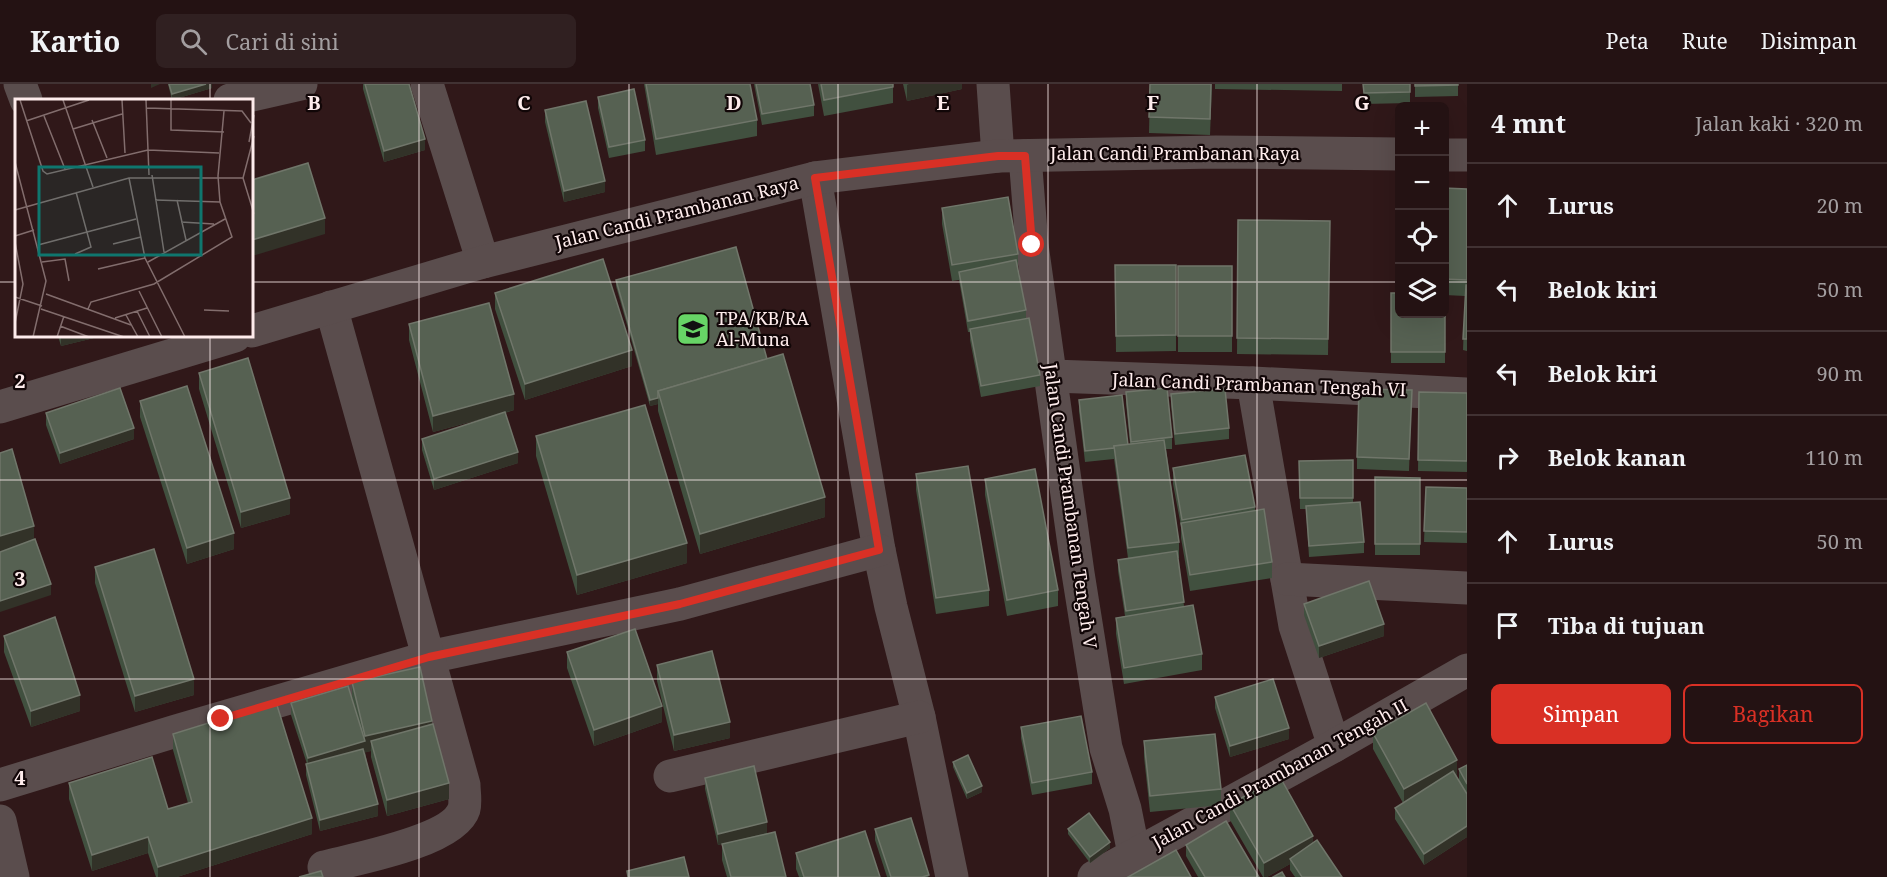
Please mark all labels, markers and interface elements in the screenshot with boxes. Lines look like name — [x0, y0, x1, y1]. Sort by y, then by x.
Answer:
search box — [156, 14, 576, 68]
text: Kartio — [30, 22, 120, 60]
icon: search — [177, 25, 210, 58]
text: Cari di sini — [225, 26, 339, 56]
text: Peta — [1606, 27, 1649, 55]
text: Rute — [1682, 27, 1728, 55]
text: Disimpan — [1761, 27, 1857, 55]
text: B — [307, 89, 321, 116]
text: C — [517, 89, 531, 116]
text: D — [726, 89, 742, 116]
text: E — [936, 89, 950, 116]
text: F — [1147, 89, 1159, 116]
text: G — [1354, 89, 1370, 116]
inset map — [15, 99, 254, 338]
map controls — [1395, 102, 1449, 318]
button: + — [1395, 102, 1449, 156]
text: 4 mnt — [1491, 105, 1566, 141]
text: Jalan kaki · 320 m — [1695, 110, 1863, 137]
street label: Jalan Candi Prambanan Raya — [1049, 141, 1300, 165]
button: − — [1395, 156, 1449, 210]
street label: Jalan Candi Prambanan Raya — [552, 170, 801, 254]
icon: ahead — [1491, 189, 1524, 222]
text: Lurus — [1548, 190, 1614, 220]
text: 20 m — [1817, 192, 1863, 219]
button: locate — [1395, 210, 1449, 264]
route start — [1018, 231, 1044, 257]
button: layers — [1395, 264, 1449, 318]
icon: left — [1491, 273, 1524, 306]
text: Belok kiri — [1548, 274, 1657, 304]
text: 50 m — [1817, 276, 1863, 303]
place label: TPA/KB/RA Al-Muna — [716, 306, 809, 351]
school or university icon: TPA/KB/RA Al-Muna — [675, 311, 711, 347]
icon: left — [1491, 357, 1524, 390]
text: Belok kiri — [1548, 358, 1657, 388]
text: 90 m — [1817, 360, 1863, 387]
street label: Jalan Candi Prambanan Tengah V — [1039, 361, 1103, 651]
text: 2 — [14, 367, 26, 394]
street label: Jalan Candi Prambanan Tengah VI — [1111, 367, 1406, 401]
icon: right — [1491, 441, 1524, 474]
text: Belok kanan — [1548, 442, 1686, 472]
text: 110 m — [1805, 444, 1863, 471]
icon: ahead — [1491, 525, 1524, 558]
text: Lurus — [1548, 526, 1614, 556]
text: 50 m — [1817, 528, 1863, 555]
text: 3 — [14, 565, 26, 592]
icon: arrive — [1491, 609, 1524, 642]
text: Tiba di tujuan — [1548, 610, 1705, 640]
button: Simpan — [1491, 684, 1671, 744]
button: Bagikan — [1683, 684, 1863, 744]
street label: Jalan Candi Prambanan Tengah II — [1147, 693, 1412, 854]
route end — [207, 705, 233, 731]
text: 4 — [14, 764, 26, 791]

